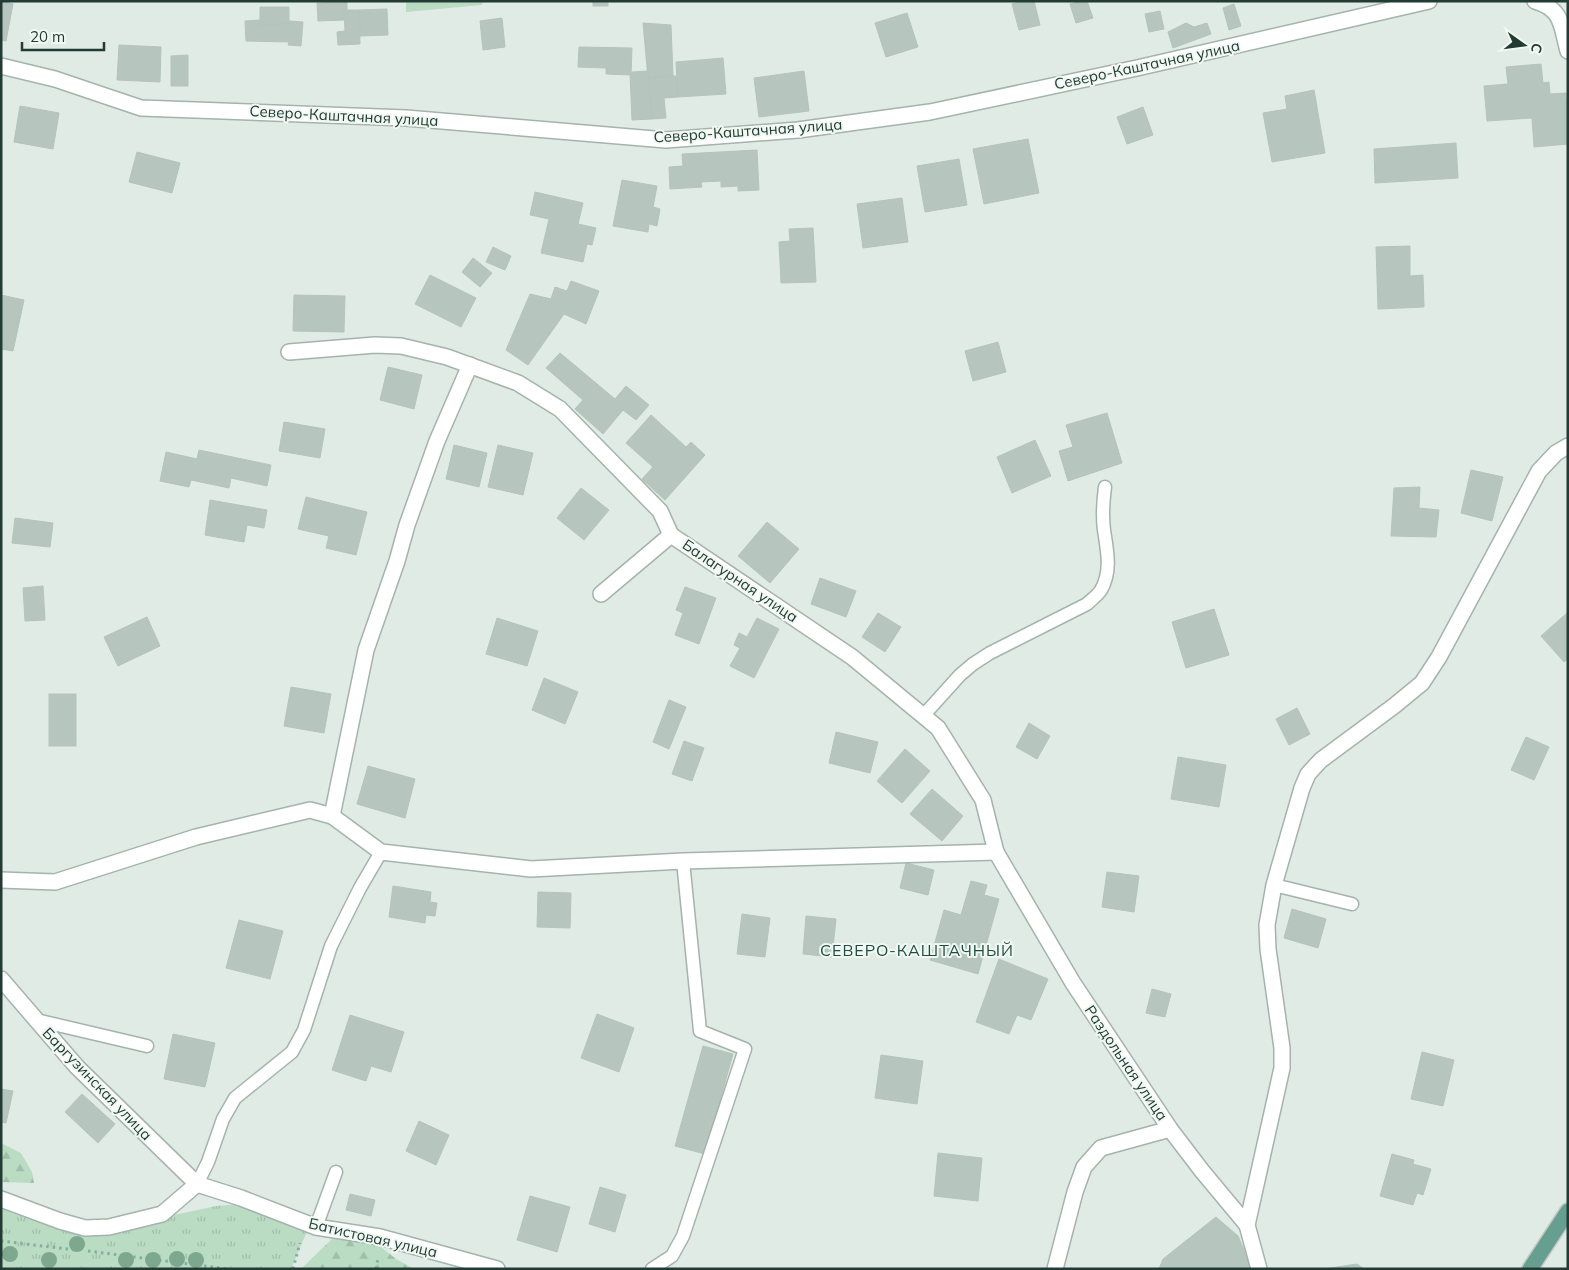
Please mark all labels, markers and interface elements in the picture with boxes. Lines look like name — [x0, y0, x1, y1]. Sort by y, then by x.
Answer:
scale bar — [22, 20, 105, 52]
north arrow — [1499, 20, 1549, 70]
text: 20 m — [30, 27, 65, 46]
street label: Северо-Каштачная улица — [1052, 36, 1241, 93]
text: С — [1527, 41, 1547, 55]
street label: Северо-Каштачная улица — [249, 101, 439, 130]
street label: Северо-Каштачная улица — [653, 114, 843, 147]
street label: Балагурная улица — [679, 535, 802, 626]
district label: СЕВЕРО-КАШТАЧНЫЙ — [820, 940, 1014, 960]
street label: Раздольная улица — [1081, 1001, 1172, 1124]
street label: Баргузинская улица — [39, 1023, 156, 1144]
street label: Батистовая улица — [307, 1213, 439, 1262]

